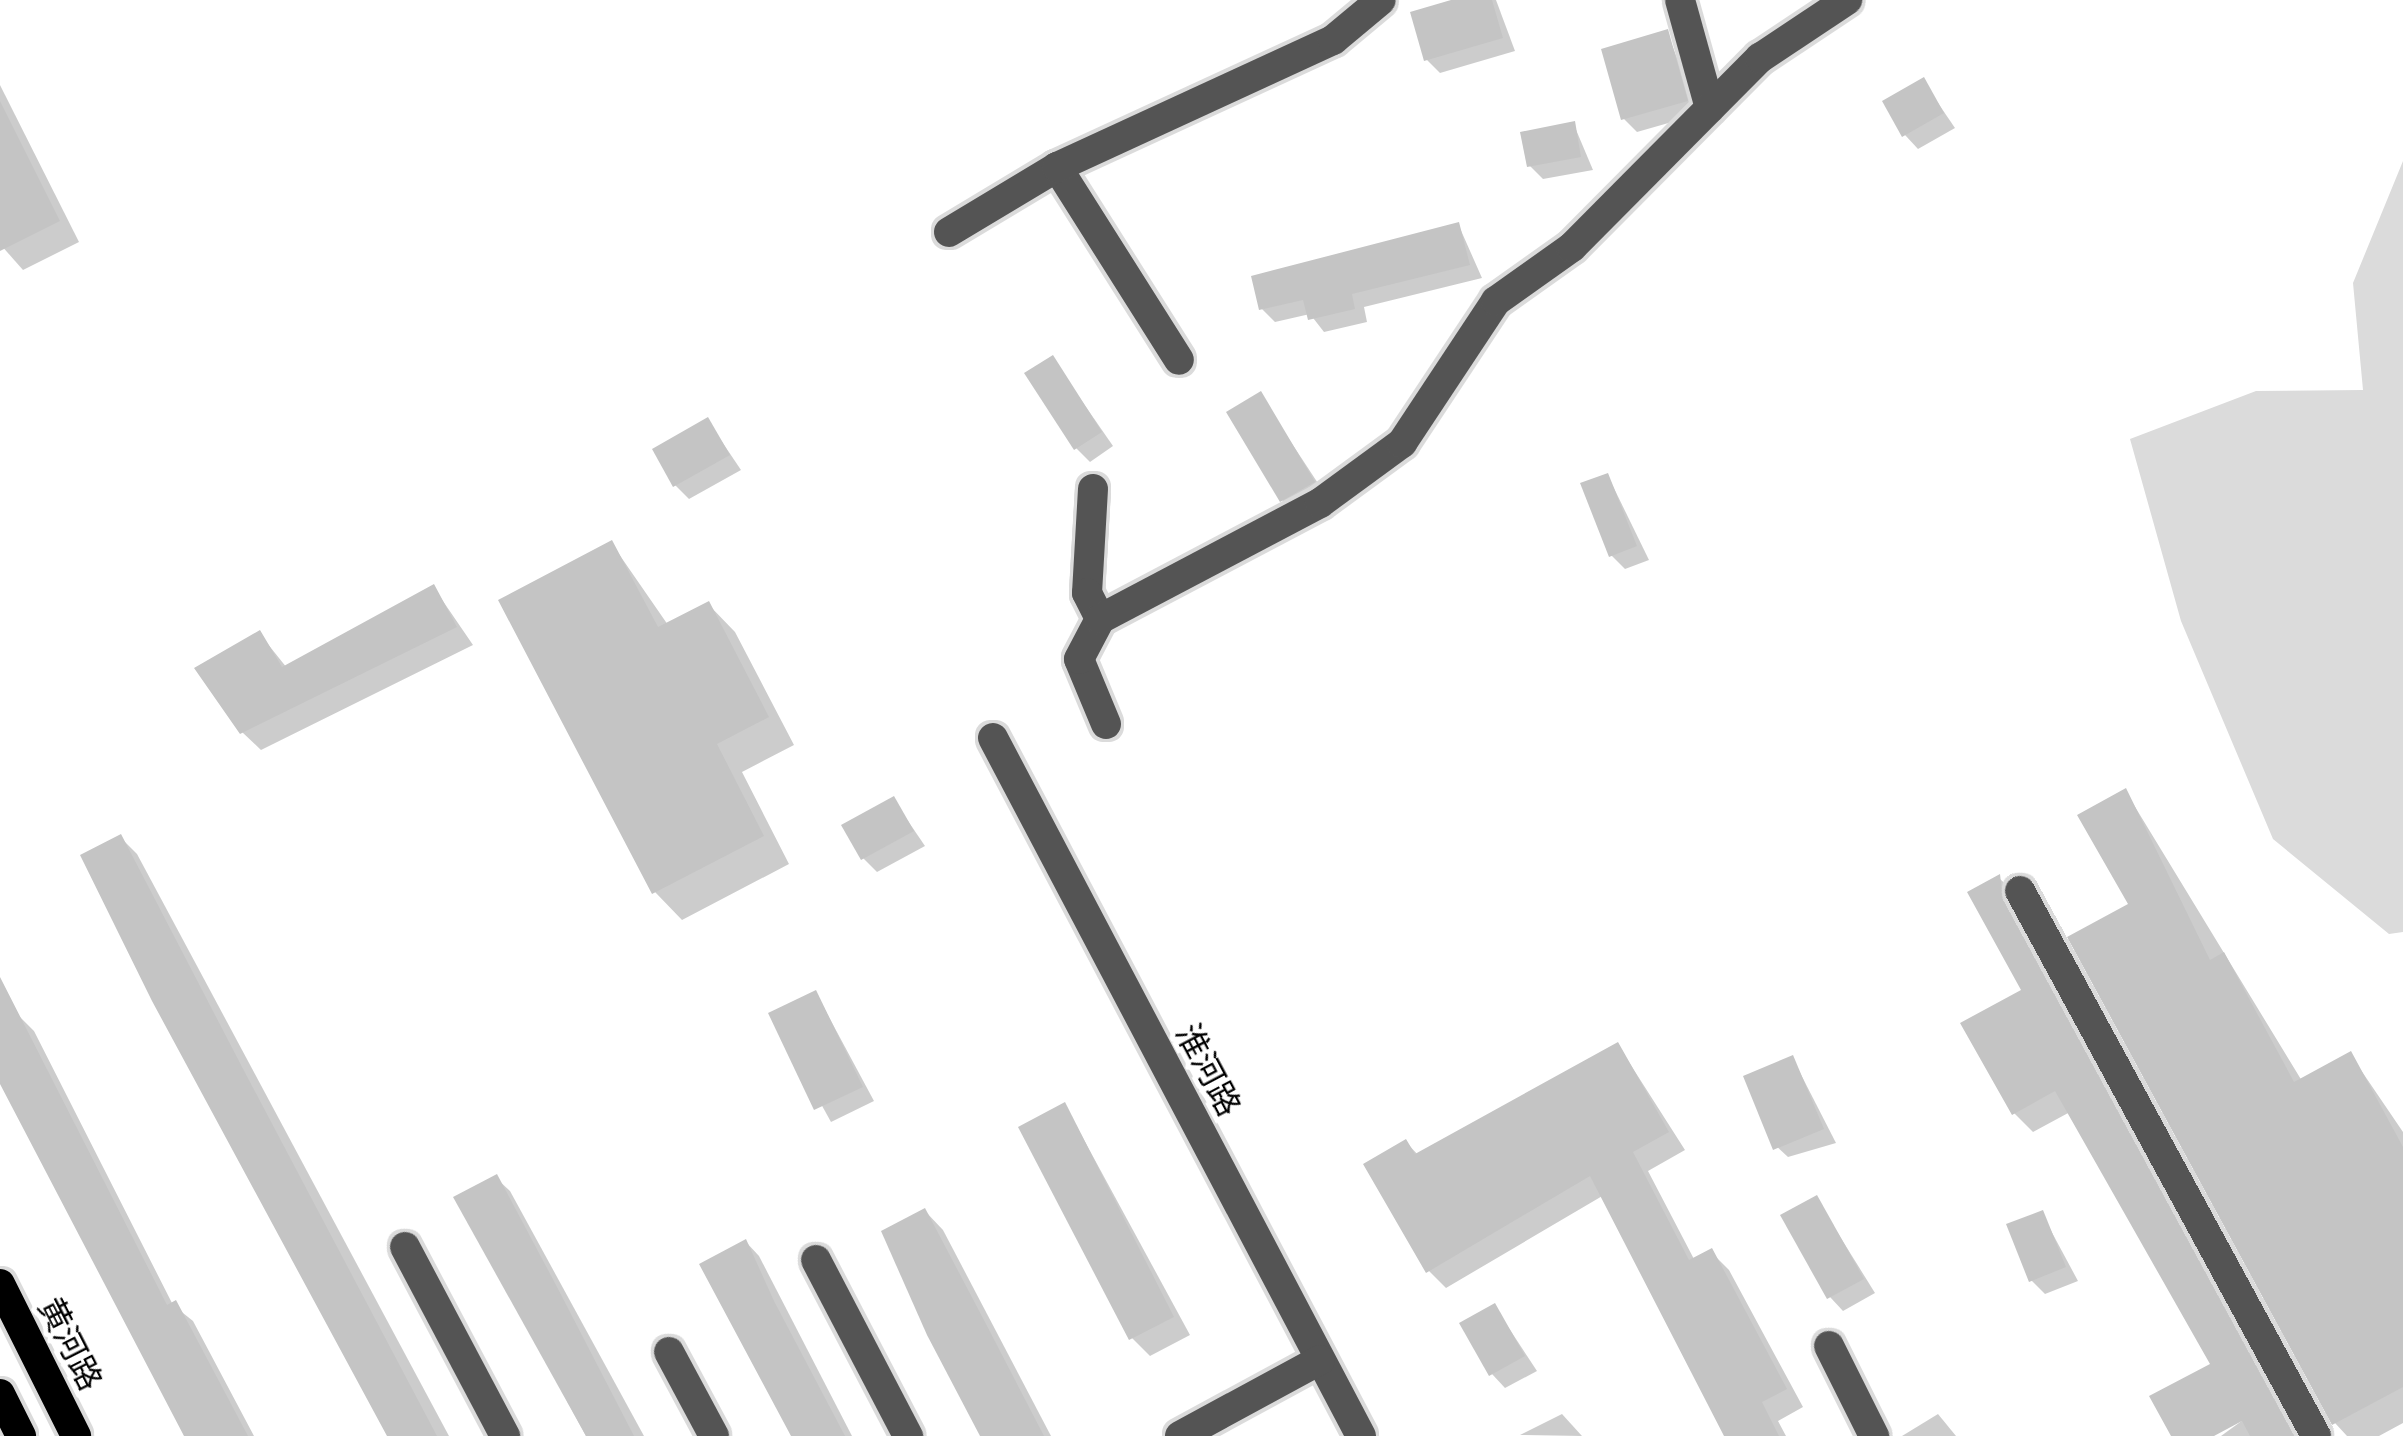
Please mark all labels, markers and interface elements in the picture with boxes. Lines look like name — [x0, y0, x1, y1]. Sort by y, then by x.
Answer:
street label: 淮河路 — [1167, 1017, 1249, 1123]
street label: 黄河路 — [30, 1291, 110, 1397]

